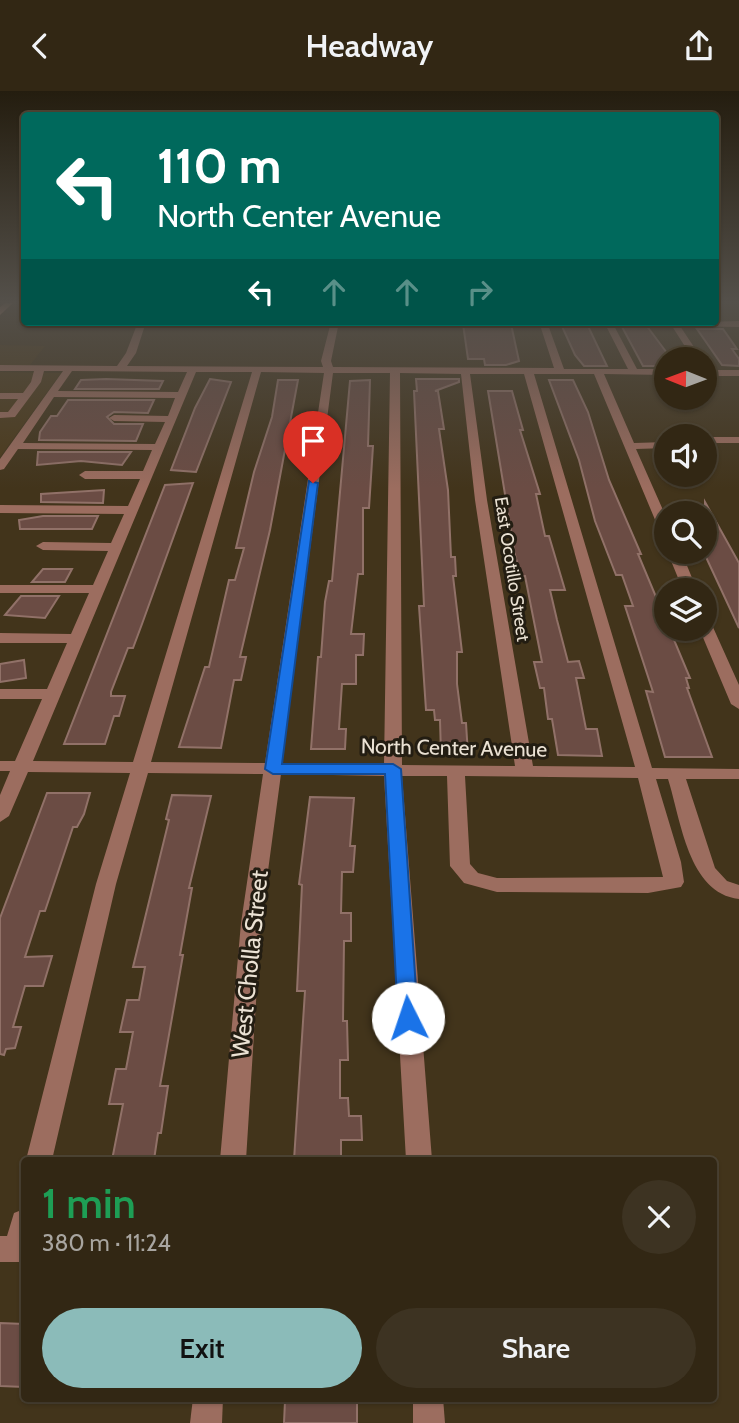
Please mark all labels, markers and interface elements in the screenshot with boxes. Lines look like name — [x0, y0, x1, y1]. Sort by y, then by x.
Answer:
text: Headway — [306, 26, 433, 65]
icon: back — [21, 27, 59, 65]
icon: share — [680, 27, 718, 65]
text: 110 m — [157, 136, 281, 195]
icon: left — [42, 140, 133, 231]
text: North Center Avenue — [157, 196, 441, 235]
icon: left — [242, 273, 280, 311]
icon: ahead — [315, 273, 353, 311]
icon: ahead — [388, 273, 426, 311]
icon: right — [461, 273, 499, 311]
north arrow — [654, 347, 718, 409]
map controls — [654, 347, 717, 641]
pin — [283, 411, 343, 483]
icon: arrive — [294, 422, 332, 460]
button: sound — [654, 424, 717, 487]
street label: East Ocotillo Street — [490, 495, 534, 643]
button: search — [654, 501, 717, 564]
button: layers — [654, 578, 717, 641]
street label: North Center Avenue — [361, 733, 548, 762]
street label: West Cholla Street — [225, 869, 274, 1059]
position arrow — [371, 981, 445, 1055]
text: 1 min — [42, 1177, 136, 1229]
button: close — [622, 1180, 696, 1254]
text: 380 m · 11:24 — [42, 1229, 171, 1257]
button: Exit — [42, 1308, 362, 1388]
button: Share — [376, 1308, 696, 1388]

